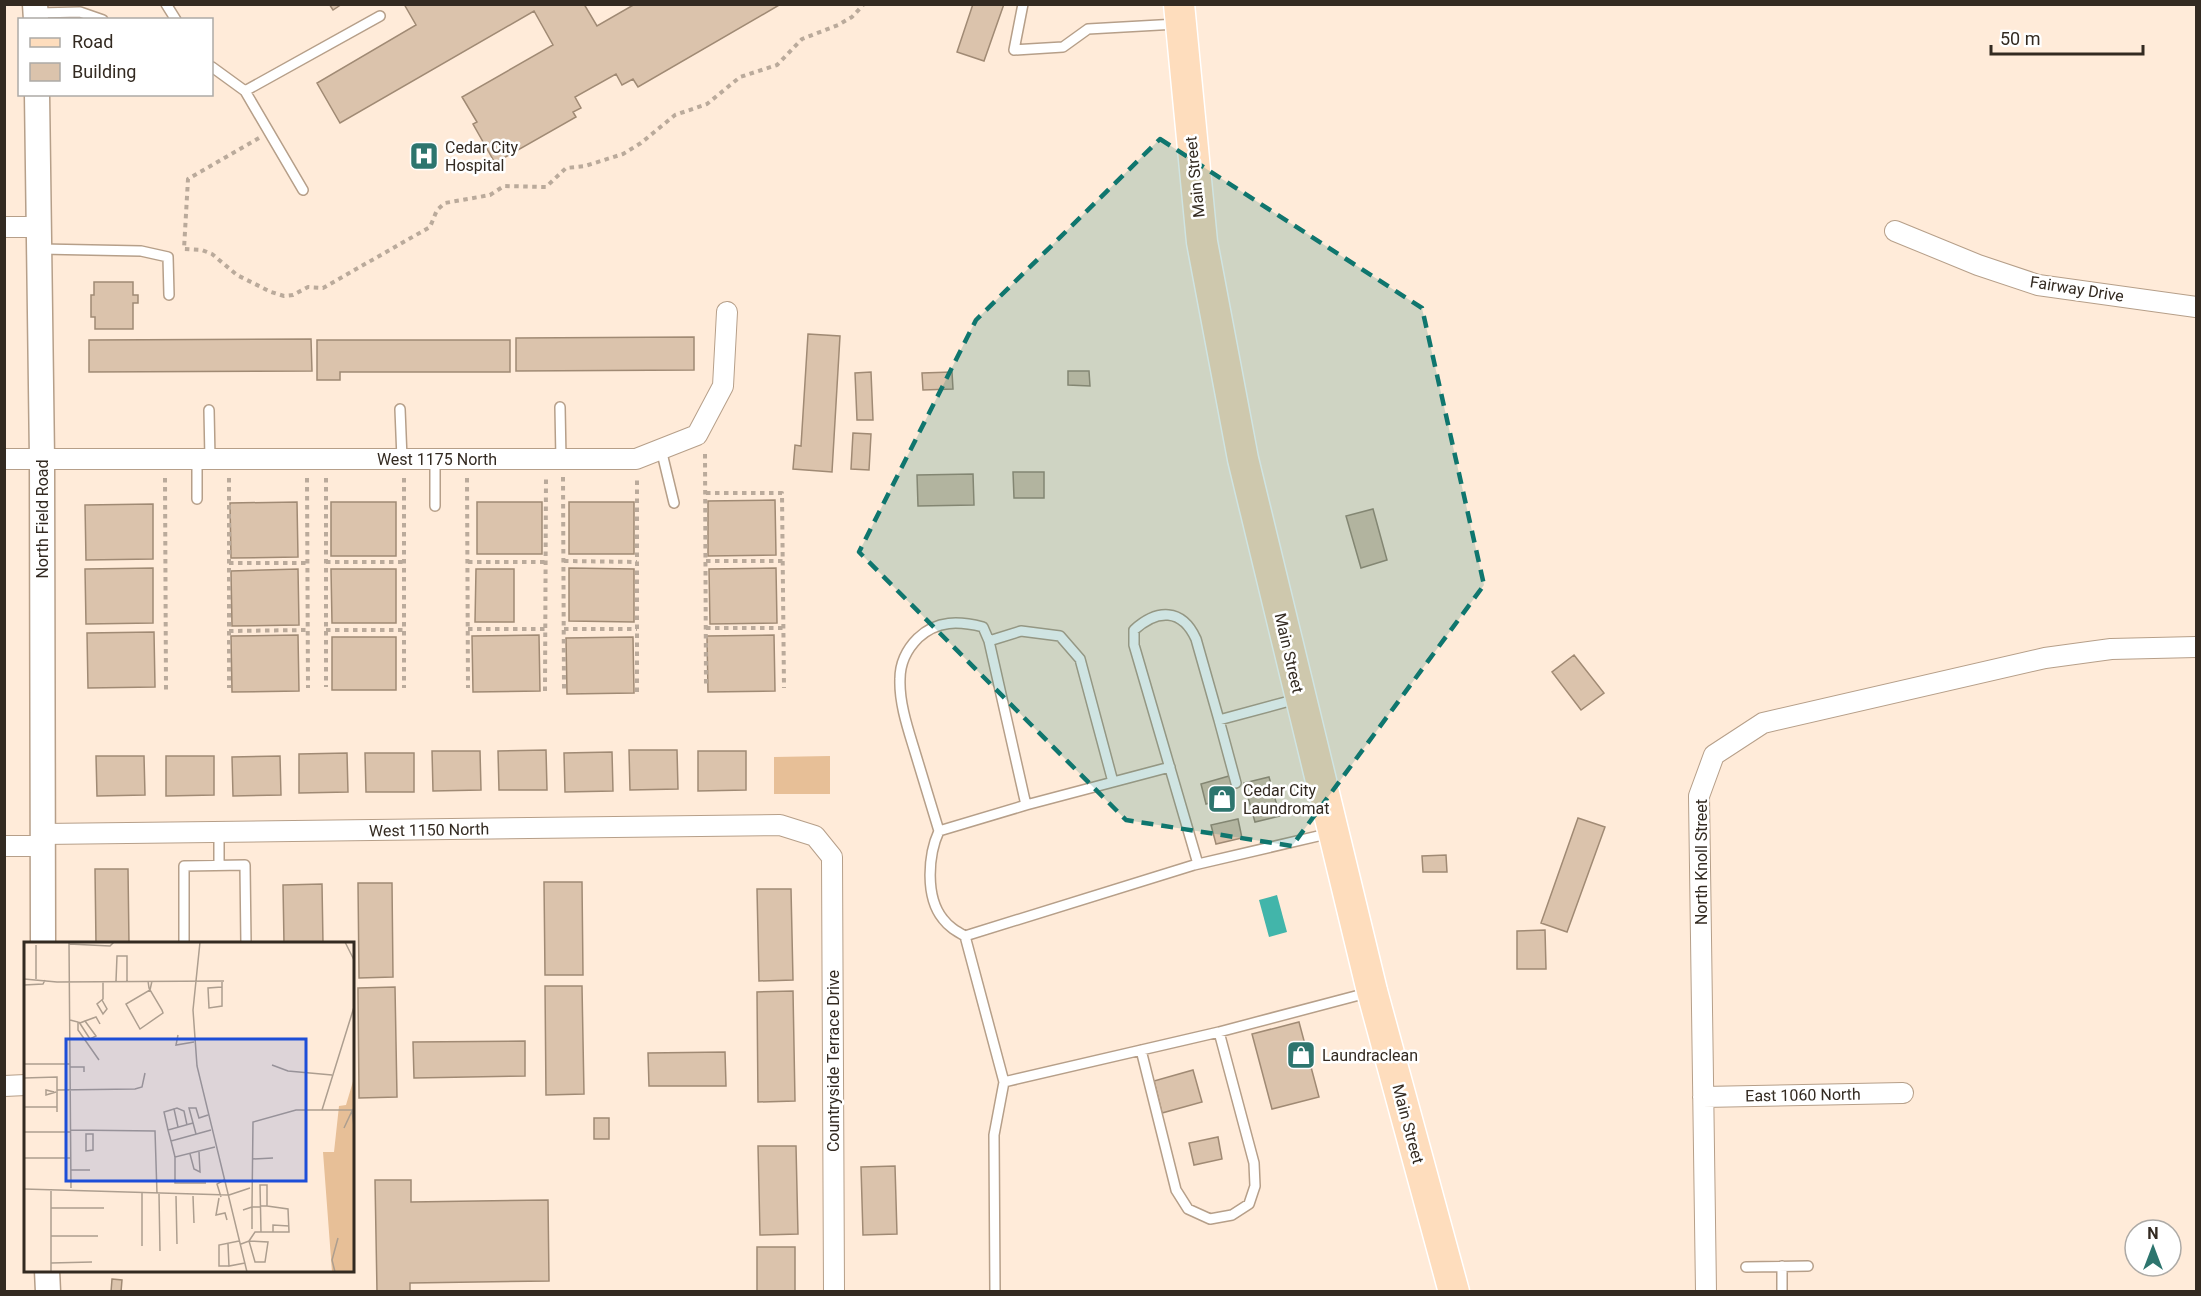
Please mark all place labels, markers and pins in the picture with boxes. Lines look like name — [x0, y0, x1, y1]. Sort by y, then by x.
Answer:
place label: Cedar City Hospital — [445, 138, 519, 175]
hospital icon: Cedar City Hospital — [408, 140, 440, 172]
place label: Cedar City Laundromat — [1243, 781, 1329, 818]
shop icon: Cedar City Laundromat — [1206, 783, 1238, 815]
shop icon: Laundraclean — [1285, 1039, 1317, 1071]
place label: Laundraclean — [1322, 1046, 1418, 1065]

